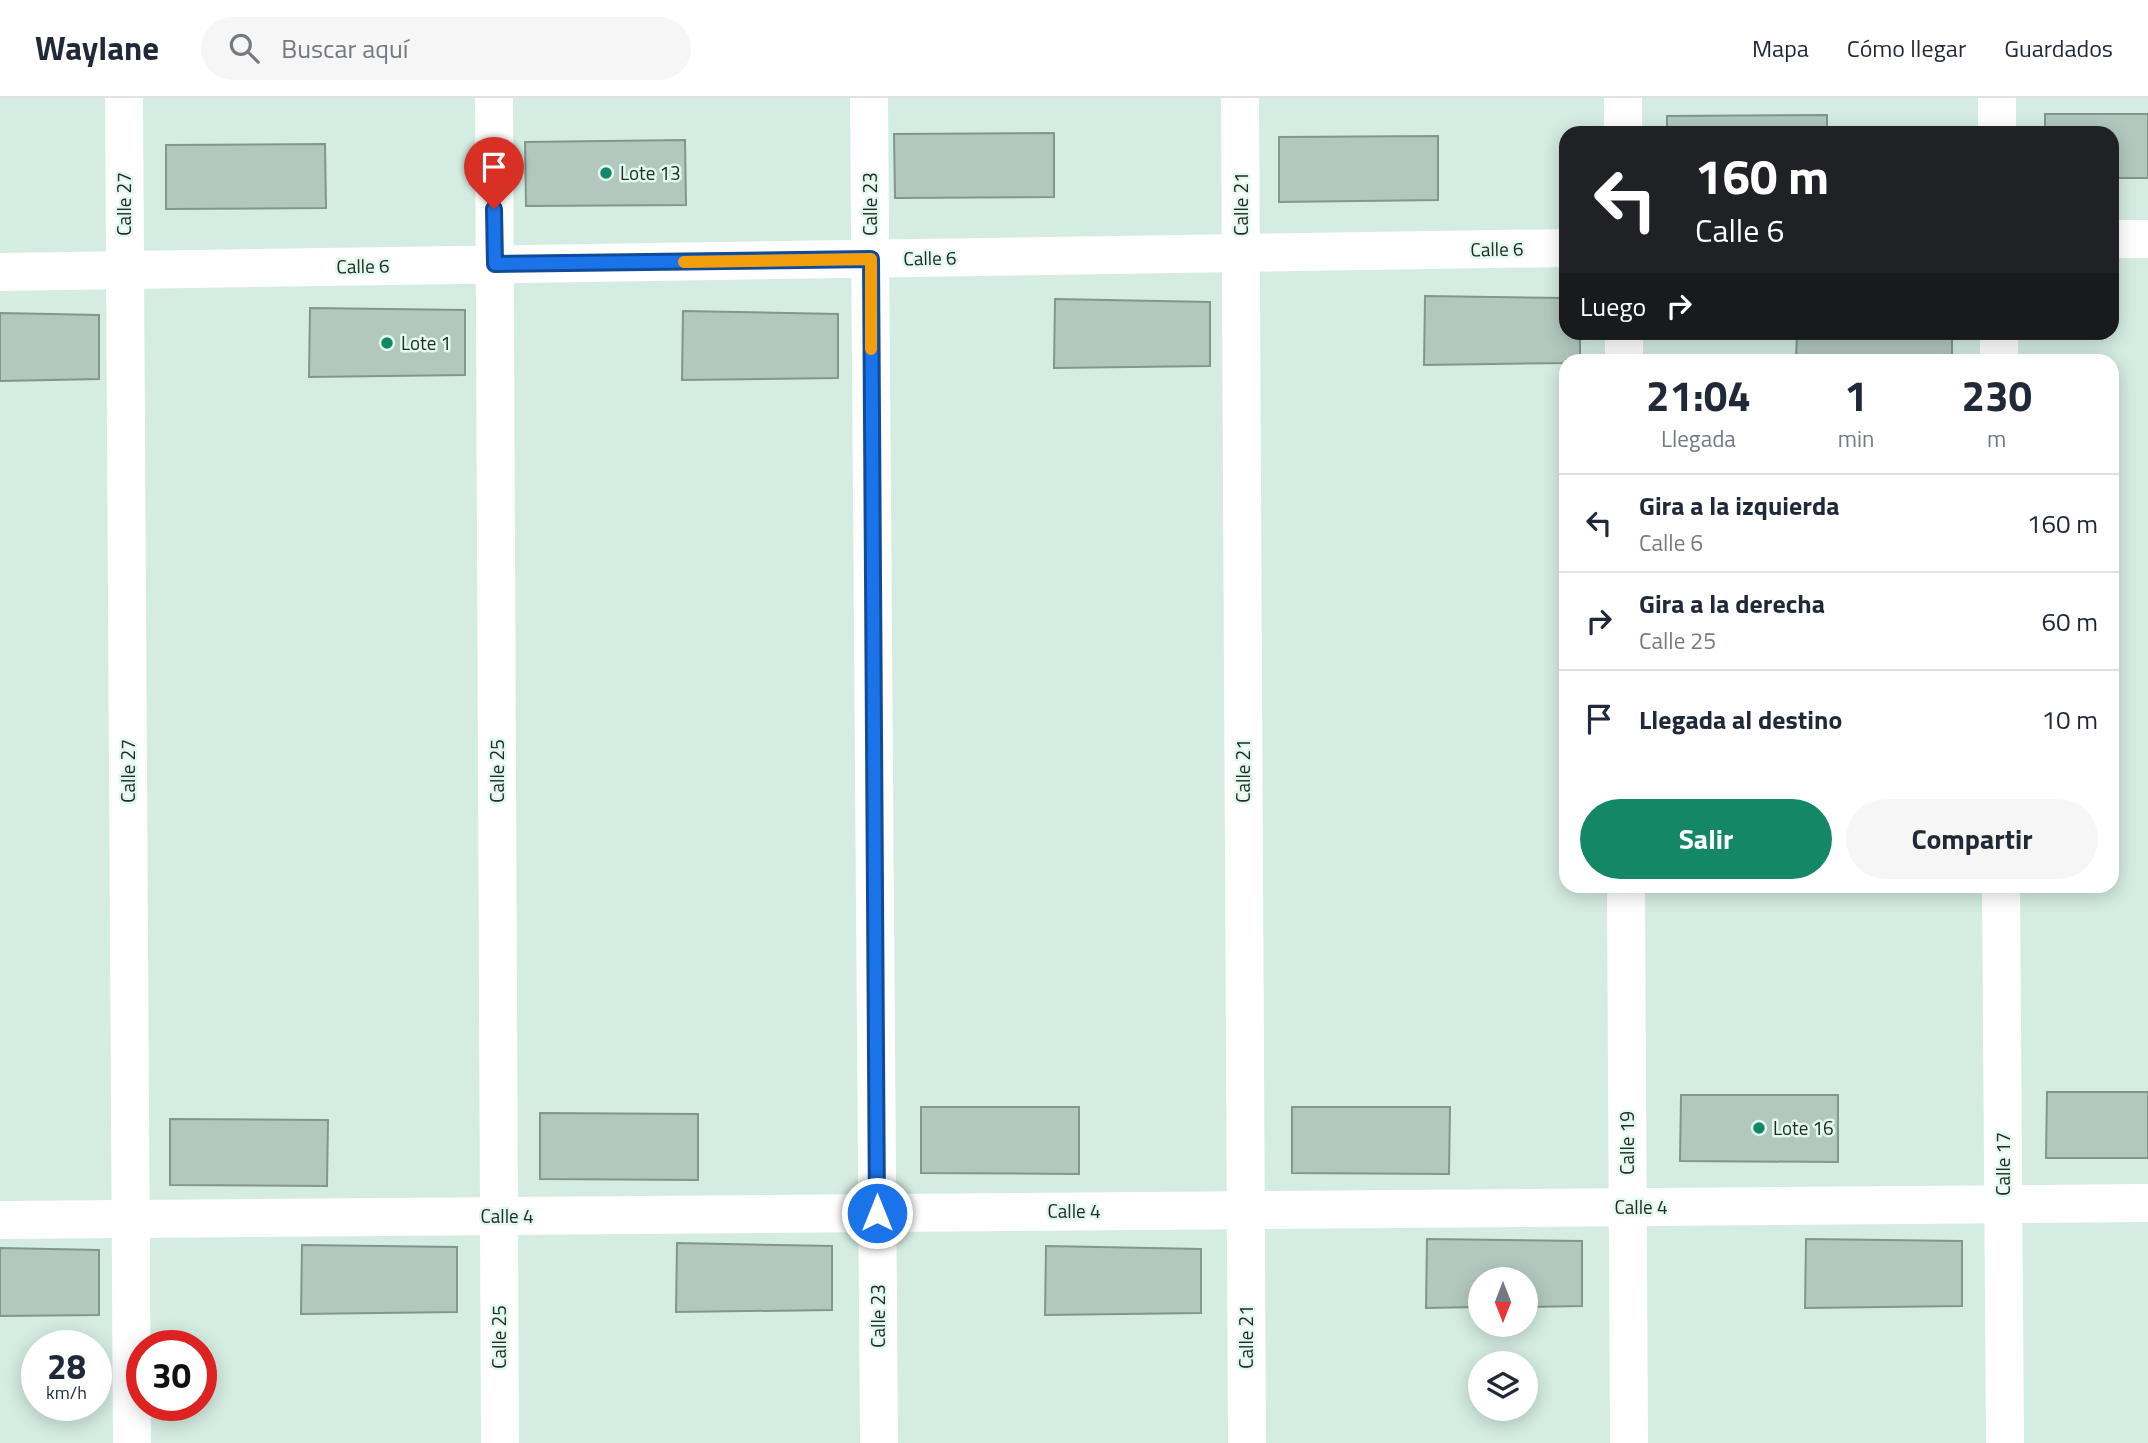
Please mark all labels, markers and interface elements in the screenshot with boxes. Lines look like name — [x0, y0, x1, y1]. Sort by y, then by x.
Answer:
search box — [201, 17, 691, 80]
text: Waylane — [35, 23, 159, 73]
icon: search — [225, 29, 263, 67]
text: Buscar aquí — [281, 29, 408, 68]
text: Mapa — [1752, 30, 1809, 66]
text: Cómo llegar — [1847, 30, 1966, 66]
text: Guardados — [2004, 30, 2113, 66]
pin — [464, 137, 524, 209]
text: 160 m — [1695, 138, 1829, 213]
icon: arrive — [475, 148, 513, 186]
icon: left — [1580, 154, 1671, 245]
place label: Lote 13 — [620, 158, 681, 187]
marker: Lote 13 — [598, 165, 614, 181]
street label: Calle 27 — [109, 172, 138, 236]
street label: Calle 23 — [855, 172, 884, 236]
street label: Calle 21 — [1226, 172, 1255, 236]
text: Calle 6 — [1695, 206, 1784, 254]
street label: Calle 6 — [1470, 234, 1524, 263]
street label: Calle 6 — [903, 243, 957, 272]
street label: Calle 6 — [336, 251, 390, 280]
text: Luego — [1580, 287, 1646, 326]
icon: right — [1660, 287, 1698, 325]
place label: Lote 1 — [401, 328, 451, 357]
marker: Lote 1 — [379, 335, 395, 351]
text: 21:04 — [1646, 363, 1751, 427]
text: 1 — [1844, 363, 1868, 427]
text: 230 — [1961, 363, 2032, 427]
text: Llegada — [1661, 421, 1736, 456]
text: min — [1838, 421, 1874, 456]
text: m — [1987, 421, 2006, 456]
text: Gira a la izquierda — [1639, 486, 1840, 525]
icon: left — [1580, 504, 1618, 542]
text: 160 m — [2027, 504, 2098, 543]
text: Calle 6 — [1639, 525, 1703, 560]
text: Gira a la derecha — [1639, 584, 1825, 623]
icon: right — [1580, 602, 1618, 640]
text: 60 m — [2041, 602, 2098, 641]
text: Calle 25 — [1639, 623, 1716, 658]
icon: arrive — [1580, 700, 1618, 738]
text: Llegada al destino — [1639, 700, 1842, 739]
text: 10 m — [2041, 700, 2098, 739]
street label: Calle 27 — [113, 739, 142, 803]
street label: Calle 25 — [482, 739, 511, 803]
street label: Calle 21 — [1228, 739, 1257, 803]
button: Salir — [1580, 799, 1832, 879]
button: Compartir — [1846, 799, 2098, 879]
street label: Calle 19 — [1612, 1111, 1641, 1175]
place label: Lote 16 — [1773, 1113, 1834, 1142]
marker: Lote 16 — [1751, 1120, 1767, 1136]
street label: Calle 17 — [1988, 1132, 2017, 1196]
position arrow — [840, 1176, 914, 1250]
street label: Calle 4 — [1614, 1192, 1668, 1221]
street label: Calle 4 — [1047, 1196, 1101, 1225]
street label: Calle 4 — [480, 1201, 534, 1230]
north arrow — [1468, 1267, 1538, 1337]
map controls — [1468, 1267, 1538, 1421]
street label: Calle 23 — [863, 1284, 892, 1348]
street label: Calle 25 — [484, 1305, 513, 1369]
street label: Calle 21 — [1231, 1305, 1260, 1369]
speed limit sign: 30 — [126, 1330, 217, 1421]
text: 28 — [47, 1339, 86, 1393]
button: layers — [1468, 1351, 1538, 1421]
text: km/h — [46, 1379, 87, 1406]

